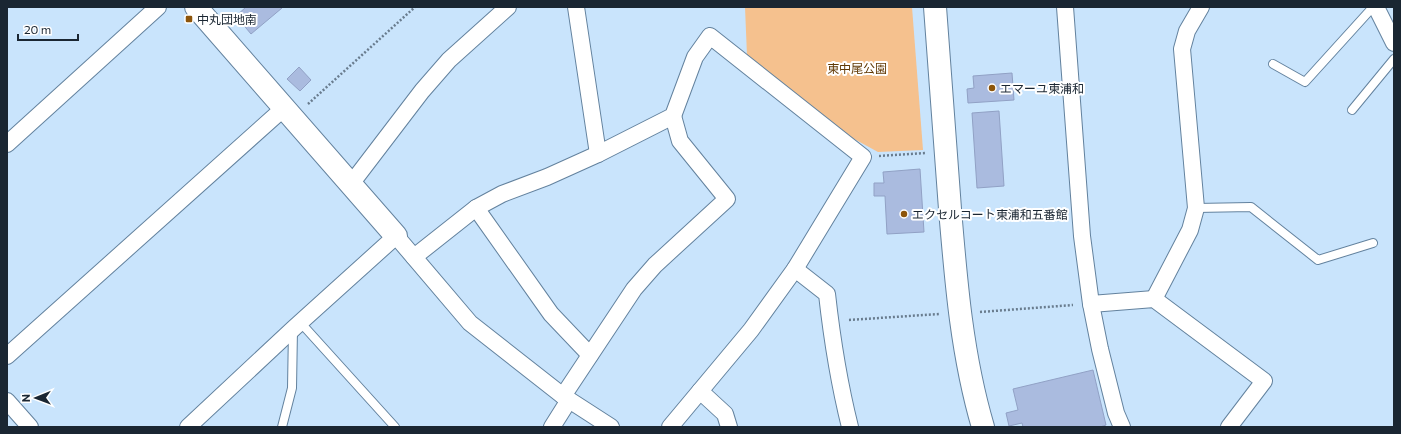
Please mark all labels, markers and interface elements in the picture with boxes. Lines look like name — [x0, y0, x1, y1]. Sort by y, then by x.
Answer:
place label: 中丸団地南 — [197, 12, 257, 26]
marker: 中丸団地南 — [184, 14, 194, 24]
scale bar — [18, 16, 78, 42]
text: 20 m — [24, 22, 51, 36]
park label: 東中尾公園 — [827, 61, 887, 75]
place label: エマーユ東浦和 — [1000, 81, 1084, 95]
marker: エマーユ東浦和 — [987, 83, 997, 93]
place label: エクセルコート東浦和五番館 — [912, 207, 1068, 221]
marker: エクセルコート東浦和五番館 — [899, 209, 909, 219]
north arrow — [16, 378, 56, 418]
text: N — [19, 394, 32, 402]

